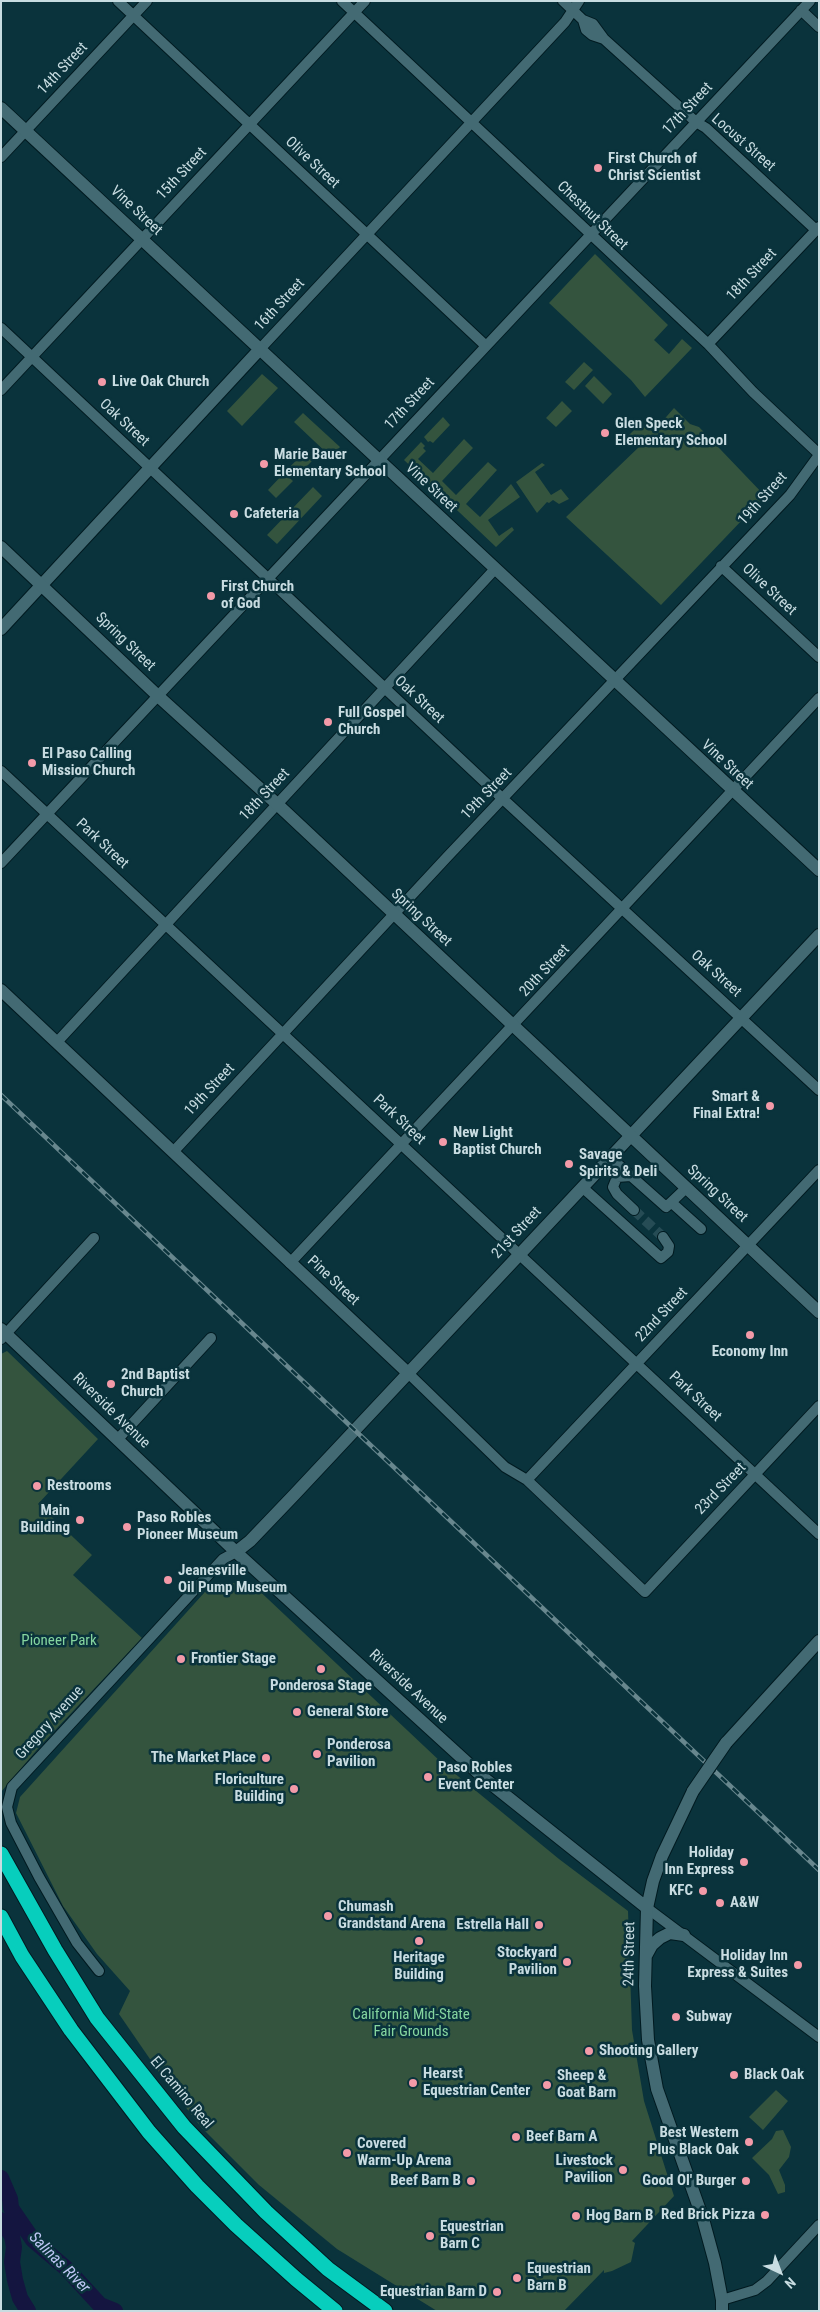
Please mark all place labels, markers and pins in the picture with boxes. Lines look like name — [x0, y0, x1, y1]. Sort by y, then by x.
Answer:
place label: First Church of Christ Scientist — [608, 150, 701, 185]
marker: First Church of Christ Scientist — [592, 162, 604, 174]
place label: Live Oak Church — [112, 373, 209, 391]
marker: Live Oak Church — [96, 376, 108, 388]
place label: Glen Speck Elementary School — [615, 415, 727, 450]
marker: Glen Speck Elementary School — [599, 427, 611, 439]
place label: Marie Bauer Elementary School — [274, 446, 386, 481]
marker: Marie Bauer Elementary School — [258, 458, 270, 470]
place label: Cafeteria — [244, 505, 299, 523]
marker: Cafeteria — [228, 508, 240, 520]
place label: First Church of God — [221, 578, 294, 613]
marker: First Church of God — [205, 590, 217, 602]
place label: Full Gospel Church — [338, 704, 405, 739]
marker: Full Gospel Church — [322, 716, 334, 728]
place label: El Paso Calling Mission Church — [42, 745, 135, 780]
marker: El Paso Calling Mission Church — [26, 757, 38, 769]
place label: Smart & Final Extra! — [693, 1088, 760, 1123]
marker: Smart & Final Extra! — [764, 1100, 776, 1112]
place label: New Light Baptist Church — [453, 1124, 542, 1159]
marker: New Light Baptist Church — [437, 1136, 449, 1148]
place label: Savage Spirits & Deli — [579, 1146, 657, 1181]
marker: Savage Spirits & Deli — [563, 1158, 575, 1170]
marker: Economy Inn — [744, 1329, 756, 1341]
place label: Economy Inn — [712, 1343, 788, 1361]
place label: 2nd Baptist Church — [121, 1366, 190, 1401]
marker: 2nd Baptist Church — [105, 1378, 117, 1390]
place label: Restrooms — [47, 1477, 111, 1495]
marker: Restrooms — [31, 1480, 43, 1492]
place label: Main Building — [21, 1502, 70, 1537]
place label: Paso Robles Pioneer Museum — [137, 1509, 238, 1544]
marker: Main Building — [74, 1514, 86, 1526]
marker: Paso Robles Pioneer Museum — [121, 1521, 133, 1533]
place label: Jeanesville Oil Pump Museum — [178, 1562, 287, 1597]
marker: Jeanesville Oil Pump Museum — [162, 1574, 174, 1586]
place label: Frontier Stage — [191, 1650, 276, 1668]
marker: Frontier Stage — [175, 1653, 187, 1665]
marker: Ponderosa Stage — [315, 1663, 327, 1675]
place label: Ponderosa Stage — [270, 1677, 372, 1695]
place label: General Store — [307, 1703, 389, 1721]
marker: General Store — [291, 1706, 303, 1718]
place label: Ponderosa Pavilion — [327, 1736, 391, 1771]
marker: Ponderosa Pavilion — [311, 1748, 323, 1760]
place label: The Market Place — [151, 1749, 256, 1767]
marker: The Market Place — [260, 1752, 272, 1764]
place label: Paso Robles Event Center — [438, 1759, 514, 1794]
place label: Floriculture Building — [215, 1771, 284, 1806]
marker: Paso Robles Event Center — [422, 1771, 434, 1783]
marker: Floriculture Building — [288, 1783, 300, 1795]
place label: Holiday Inn Express — [665, 1844, 734, 1879]
marker: Holiday Inn Express — [738, 1856, 750, 1868]
place label: KFC — [669, 1882, 693, 1900]
marker: KFC — [697, 1885, 709, 1897]
place label: A&W — [730, 1894, 759, 1912]
marker: A&W — [714, 1897, 726, 1909]
place label: Chumash Grandstand Arena — [338, 1898, 446, 1933]
marker: Chumash Grandstand Arena — [322, 1910, 334, 1922]
place label: Estrella Hall — [456, 1916, 529, 1934]
marker: Estrella Hall — [533, 1919, 545, 1931]
marker: Heritage Building — [413, 1935, 425, 1947]
place label: Stockyard Pavilion — [497, 1944, 557, 1979]
place label: Holiday Inn Express & Suites — [687, 1947, 788, 1982]
place label: Heritage Building — [393, 1949, 445, 1984]
marker: Stockyard Pavilion — [561, 1956, 573, 1968]
marker: Holiday Inn Express & Suites — [792, 1959, 804, 1971]
place label: Subway — [686, 2008, 732, 2026]
marker: Subway — [670, 2011, 682, 2023]
place label: Shooting Gallery — [599, 2042, 699, 2060]
marker: Shooting Gallery — [583, 2045, 595, 2057]
place label: Hearst Equestrian Center — [423, 2065, 530, 2100]
place label: Black Oak — [744, 2066, 804, 2084]
place label: Sheep & Goat Barn — [557, 2067, 616, 2102]
marker: Black Oak — [728, 2069, 740, 2081]
marker: Hearst Equestrian Center — [407, 2077, 419, 2089]
marker: Sheep & Goat Barn — [541, 2079, 553, 2091]
place label: Best Western Plus Black Oak — [649, 2124, 739, 2159]
place label: Beef Barn A — [526, 2128, 597, 2146]
marker: Beef Barn A — [510, 2131, 522, 2143]
place label: Covered Warm-Up Arena — [357, 2135, 451, 2170]
marker: Best Western Plus Black Oak — [743, 2136, 755, 2148]
marker: Covered Warm-Up Arena — [341, 2147, 353, 2159]
place label: Livestock Pavilion — [556, 2152, 613, 2187]
marker: Livestock Pavilion — [617, 2164, 629, 2176]
place label: Beef Barn B — [390, 2172, 461, 2190]
place label: Good Ol' Burger — [642, 2172, 736, 2190]
marker: Beef Barn B — [465, 2175, 477, 2187]
marker: Good Ol' Burger — [740, 2175, 752, 2187]
place label: Red Brick Pizza — [661, 2206, 755, 2224]
place label: Hog Barn B — [586, 2207, 653, 2225]
marker: Red Brick Pizza — [759, 2209, 771, 2221]
marker: Hog Barn B — [570, 2210, 582, 2222]
place label: Equestrian Barn C — [440, 2218, 504, 2253]
marker: Equestrian Barn C — [424, 2230, 436, 2242]
place label: Equestrian Barn B — [527, 2260, 591, 2295]
marker: Equestrian Barn B — [511, 2272, 523, 2284]
place label: Equestrian Barn D — [380, 2283, 487, 2301]
marker: Equestrian Barn D — [491, 2286, 503, 2298]

